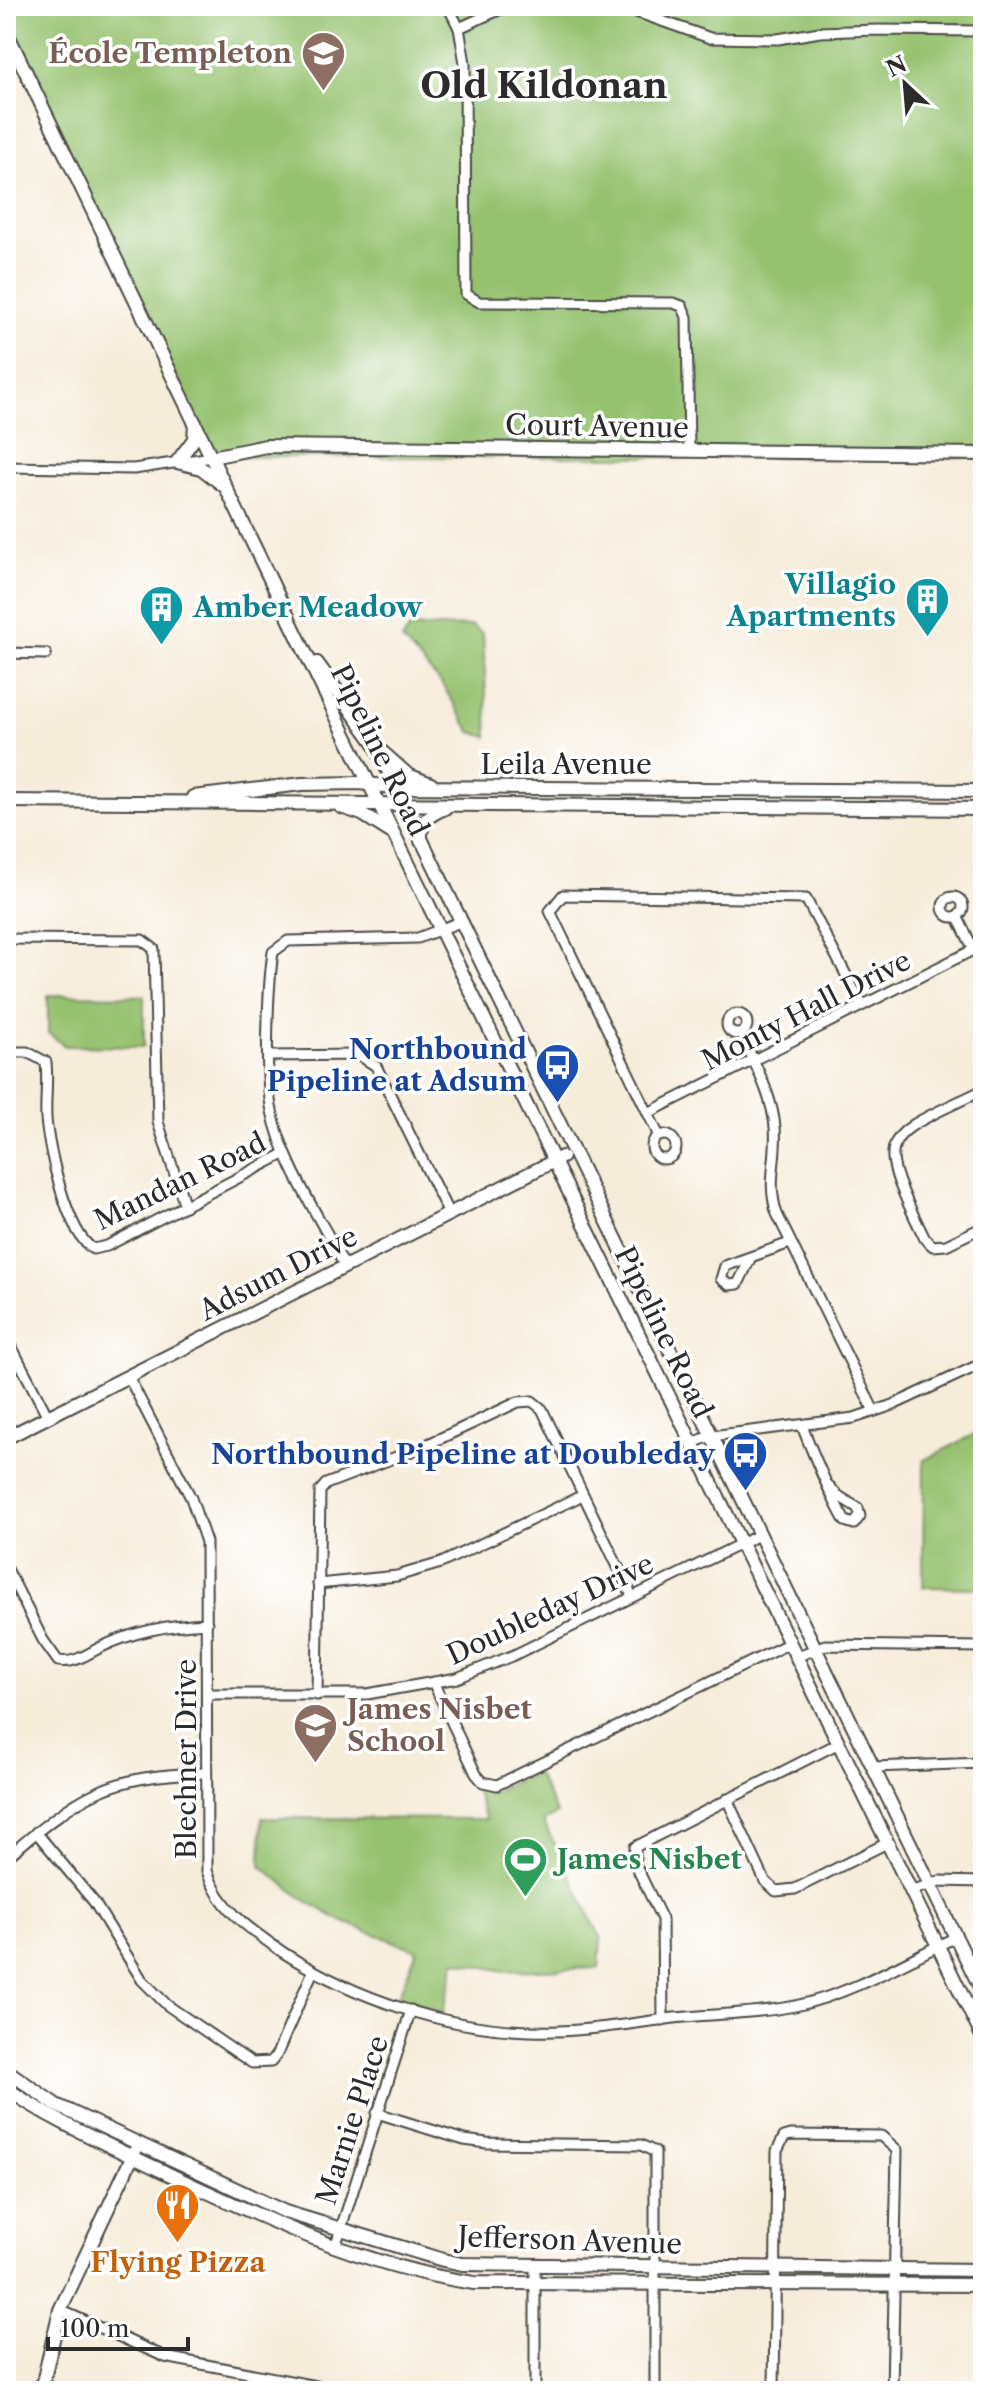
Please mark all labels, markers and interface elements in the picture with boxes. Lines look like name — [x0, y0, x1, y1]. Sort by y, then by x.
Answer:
school or university icon: École Templeton — [299, 29, 347, 92]
place label: École Templeton — [48, 36, 292, 70]
north arrow — [865, 44, 945, 124]
text: N — [882, 50, 911, 83]
district label: Old Kildonan — [420, 63, 668, 107]
street label: Court Avenue — [505, 407, 689, 445]
place label: Villagio Apartments — [725, 567, 896, 633]
building icon: Villagio Apartments — [903, 576, 951, 639]
building icon: Amber Meadow — [138, 583, 186, 646]
place label: Amber Meadow — [192, 590, 424, 624]
street label: Pipeline Road — [324, 659, 436, 841]
street label: Leila Avenue — [480, 747, 652, 781]
street label: Monty Hall Drive — [696, 943, 916, 1077]
place label: Northbound Pipeline at Adsum — [267, 1032, 527, 1098]
bus stop icon: Northbound Pipeline at Adsum — [534, 1041, 582, 1104]
street label: Mandan Road — [89, 1125, 271, 1237]
street label: Adsum Drive — [192, 1219, 363, 1328]
street label: Pipeline Road — [608, 1241, 720, 1423]
bus stop icon: Northbound Pipeline at Doubleday — [722, 1430, 770, 1493]
place label: Northbound Pipeline at Doubleday — [211, 1437, 716, 1471]
street label: Doubleday Drive — [441, 1546, 659, 1672]
street label: Blechner Drive — [169, 1659, 203, 1859]
place label: James Nisbet School — [342, 1692, 533, 1758]
school or university icon: James Nisbet School — [292, 1701, 340, 1764]
sports icon: James Nisbet — [502, 1835, 550, 1898]
place label: James Nisbet — [552, 1842, 743, 1876]
street label: Marnie Place — [309, 2031, 395, 2209]
restaurant icon: Flying Pizza — [154, 2181, 202, 2244]
street label: Jefferson Avenue — [453, 2219, 683, 2261]
place label: Flying Pizza — [90, 2245, 266, 2279]
scale bar — [48, 2301, 188, 2351]
text: 100 m — [60, 2314, 129, 2343]

